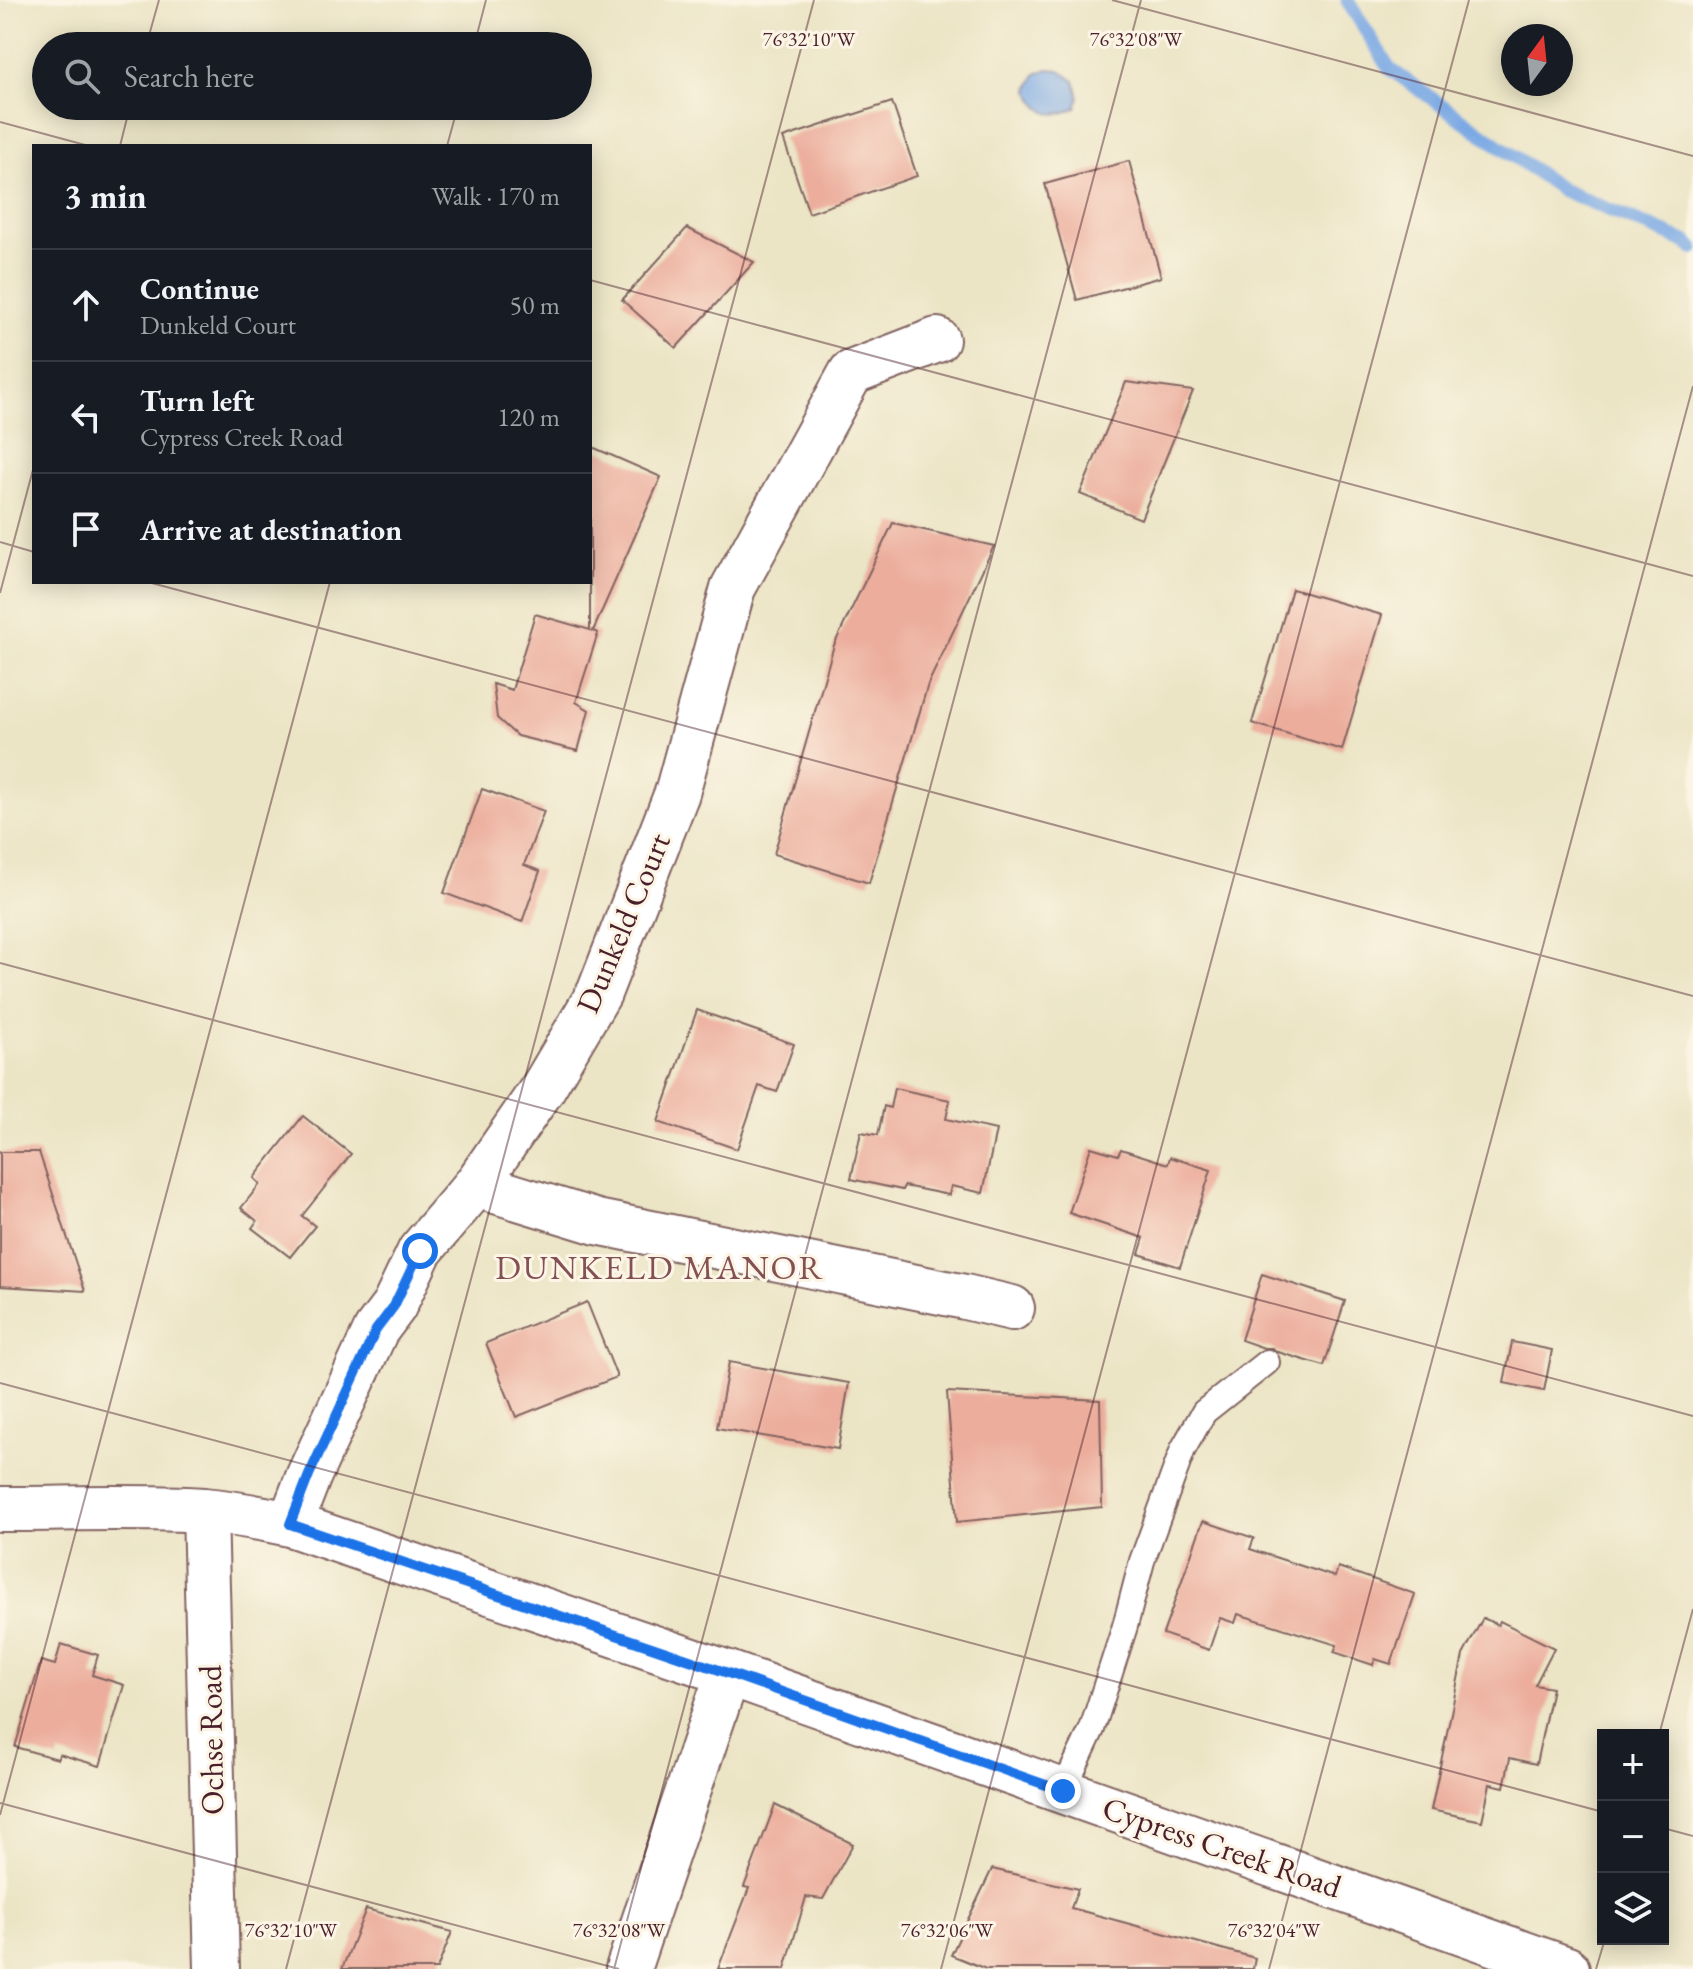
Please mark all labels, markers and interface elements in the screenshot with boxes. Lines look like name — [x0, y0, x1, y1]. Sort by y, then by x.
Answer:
north arrow — [1501, 24, 1573, 96]
text: 76°32'10"W — [763, 26, 856, 52]
text: 76°32'08"W — [1090, 26, 1183, 52]
search box — [32, 32, 592, 120]
icon: search — [60, 54, 104, 98]
text: Search here — [124, 57, 254, 96]
text: 3 min — [64, 174, 147, 218]
text: Walk · 170 m — [432, 179, 560, 213]
text: Continue — [140, 269, 259, 308]
icon: ahead — [64, 283, 108, 327]
text: 50 m — [510, 288, 560, 322]
text: Dunkeld Court — [140, 308, 296, 342]
text: Turn left — [140, 381, 254, 420]
icon: left — [64, 395, 108, 439]
text: 120 m — [497, 400, 560, 434]
text: Cypress Creek Road — [140, 420, 343, 454]
icon: arrive — [64, 507, 108, 551]
text: Arrive at destination — [140, 510, 402, 549]
street label: Dunkeld Court — [566, 827, 680, 1019]
route start — [402, 1233, 438, 1269]
district label: DUNKELD MANOR — [495, 1245, 825, 1289]
street label: Ochse Road — [189, 1664, 233, 1815]
map controls — [1597, 1729, 1669, 1945]
button: + — [1597, 1729, 1669, 1801]
route end — [1045, 1773, 1081, 1809]
street label: Cypress Creek Road — [1097, 1786, 1348, 1908]
button: − — [1597, 1801, 1669, 1873]
button: layers — [1597, 1873, 1669, 1945]
text: 76°32'10"W — [245, 1917, 338, 1943]
text: 76°32'08"W — [573, 1917, 666, 1943]
text: 76°32'06"W — [901, 1917, 994, 1943]
text: 76°32'04"W — [1228, 1917, 1321, 1943]

